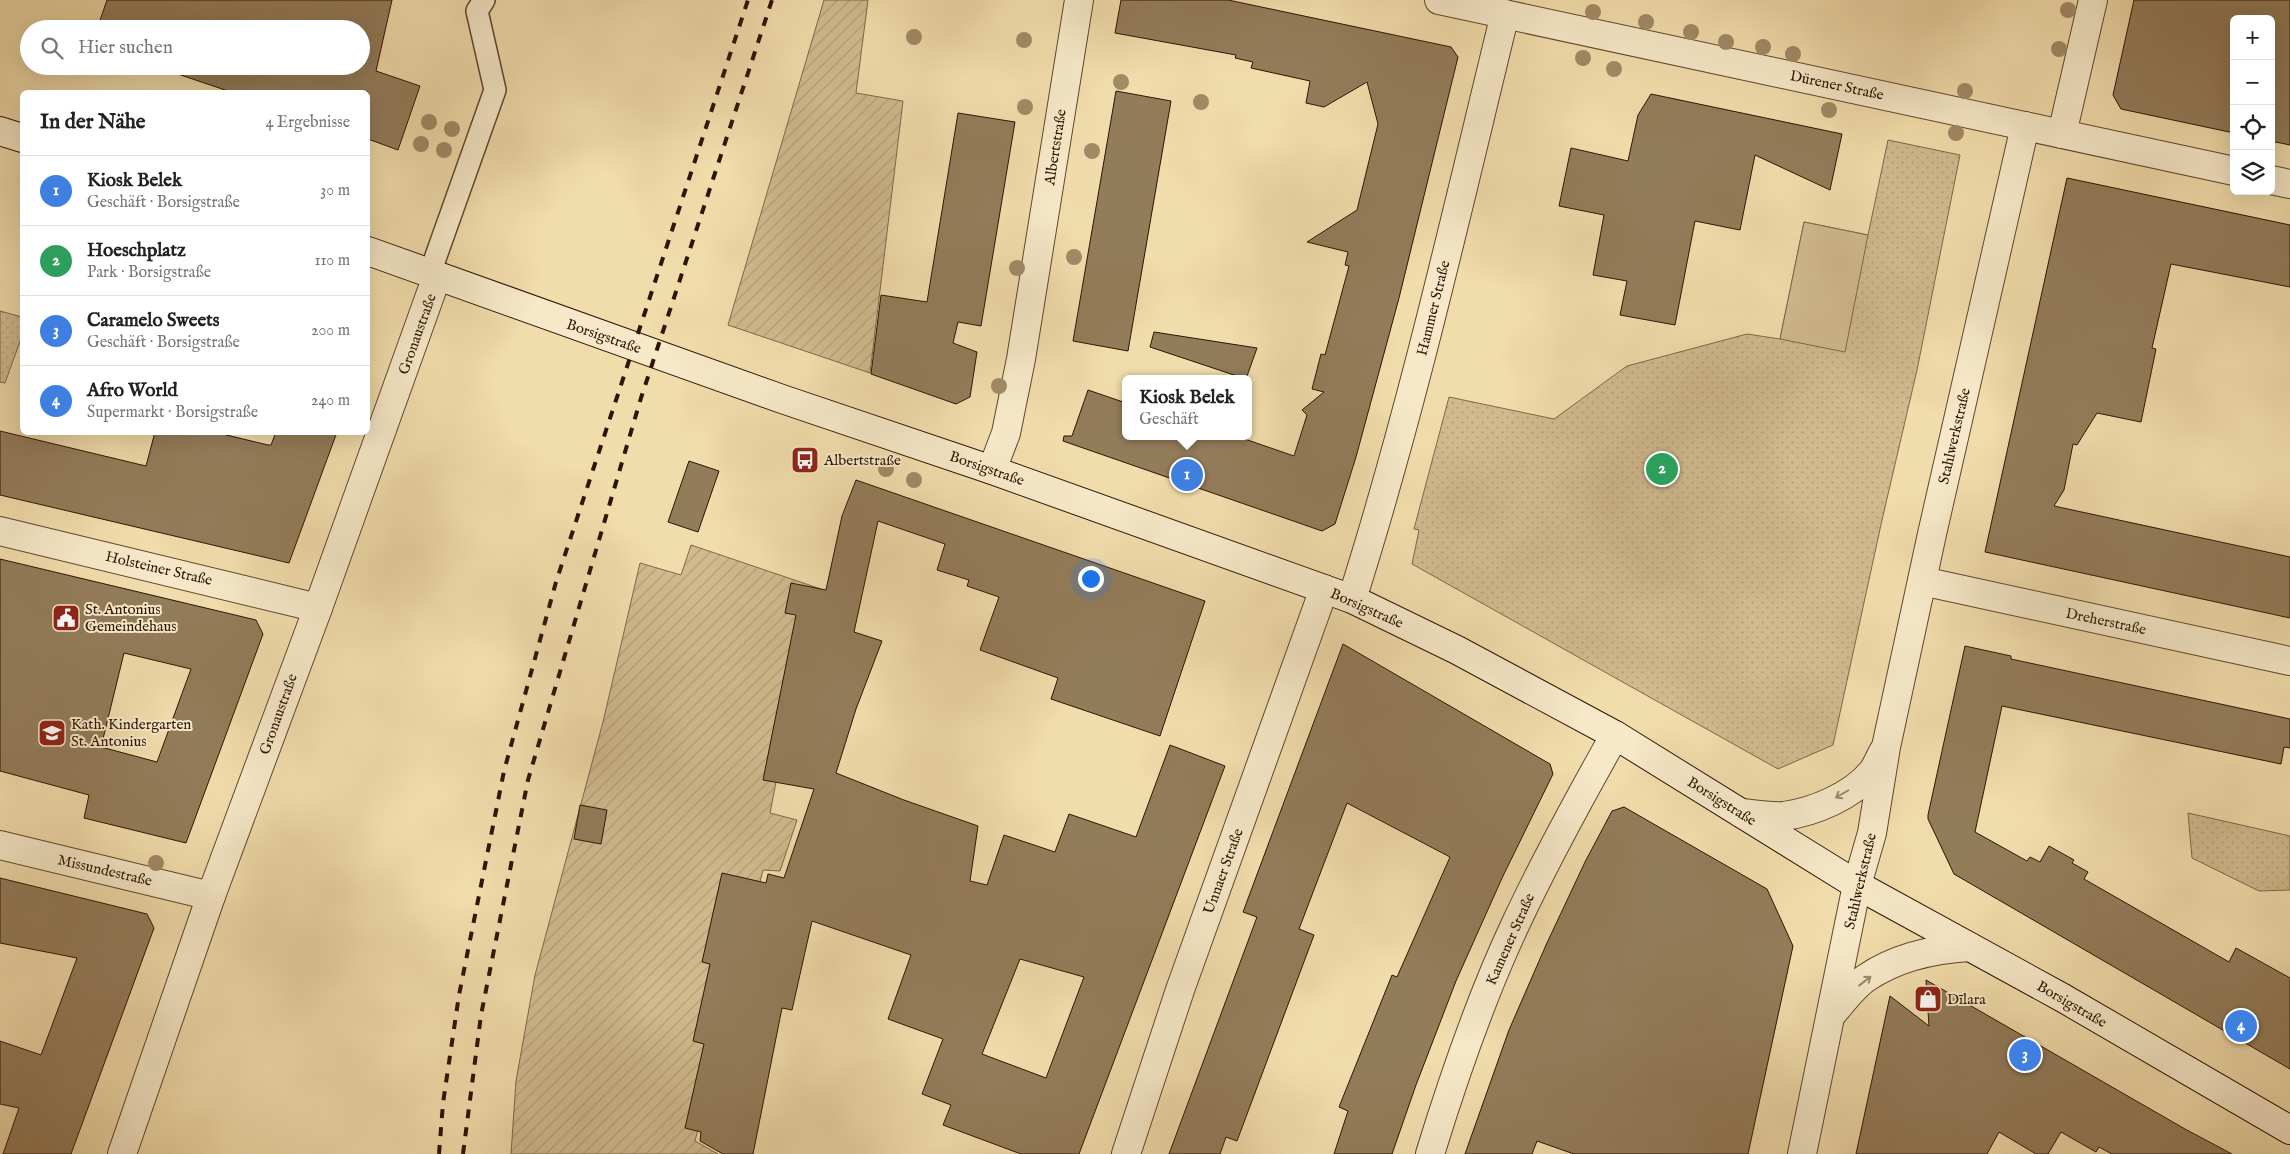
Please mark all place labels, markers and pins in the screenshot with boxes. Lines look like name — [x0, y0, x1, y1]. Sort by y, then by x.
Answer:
bus stop icon: Albertstraße — [790, 445, 820, 475]
pin: 2 — [1646, 450, 1678, 488]
place label: Albertstraße — [823, 451, 901, 470]
pin: 1 — [1171, 456, 1203, 494]
place label: St. Antonius Gemeindehaus — [85, 600, 177, 636]
public building icon: St. Antonius Gemeindehaus — [51, 603, 81, 633]
place label: Kath. Kindergarten St. Antonius — [71, 715, 191, 751]
school or university icon: Kath. Kindergarten St. Antonius — [37, 718, 67, 748]
shop icon: Dīlara — [1913, 984, 1943, 1014]
place label: Dīlara — [1947, 990, 1986, 1009]
pin: 4 — [2225, 1007, 2257, 1045]
pin: 3 — [2009, 1036, 2041, 1074]

